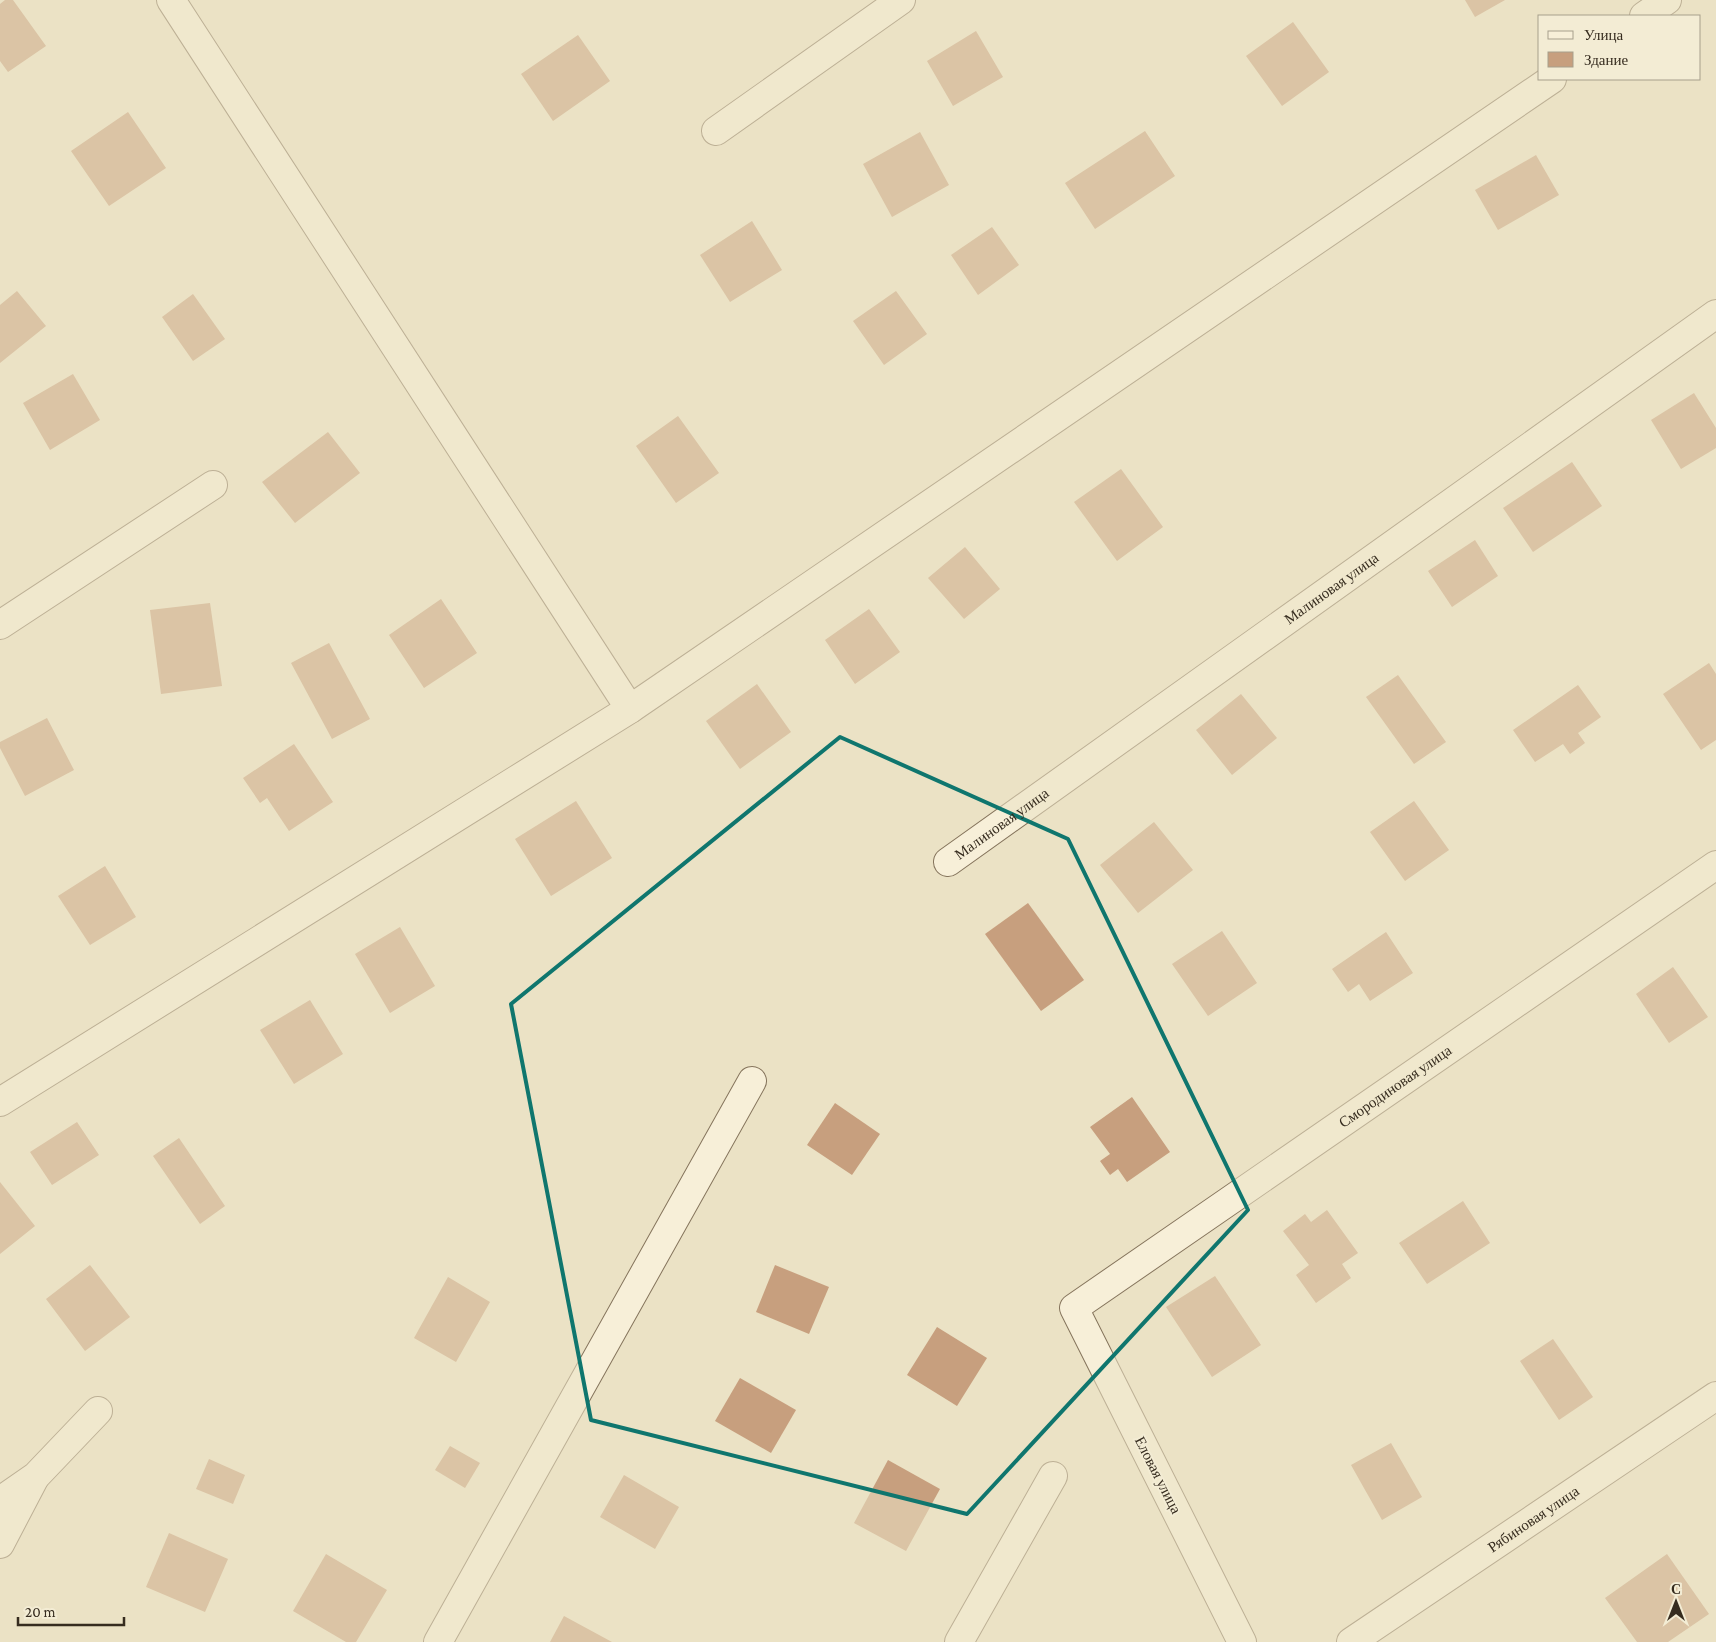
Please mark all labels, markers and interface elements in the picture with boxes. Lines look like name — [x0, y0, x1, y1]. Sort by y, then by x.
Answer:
legend — [1538, 15, 1701, 80]
text: Улица — [1584, 27, 1623, 43]
text: Здание — [1584, 52, 1628, 68]
street label: Малиновая улица — [1281, 549, 1382, 627]
street label: Малиновая улица — [952, 785, 1052, 863]
street label: Смородиновая улица — [1336, 1042, 1455, 1131]
street label: Еловая улица — [1132, 1434, 1184, 1517]
street label: Рябиновая улица — [1485, 1483, 1582, 1555]
north arrow — [1651, 1577, 1701, 1627]
text: С — [1671, 1581, 1681, 1597]
scale bar — [18, 1594, 124, 1626]
text: 20 m — [25, 1604, 56, 1620]

